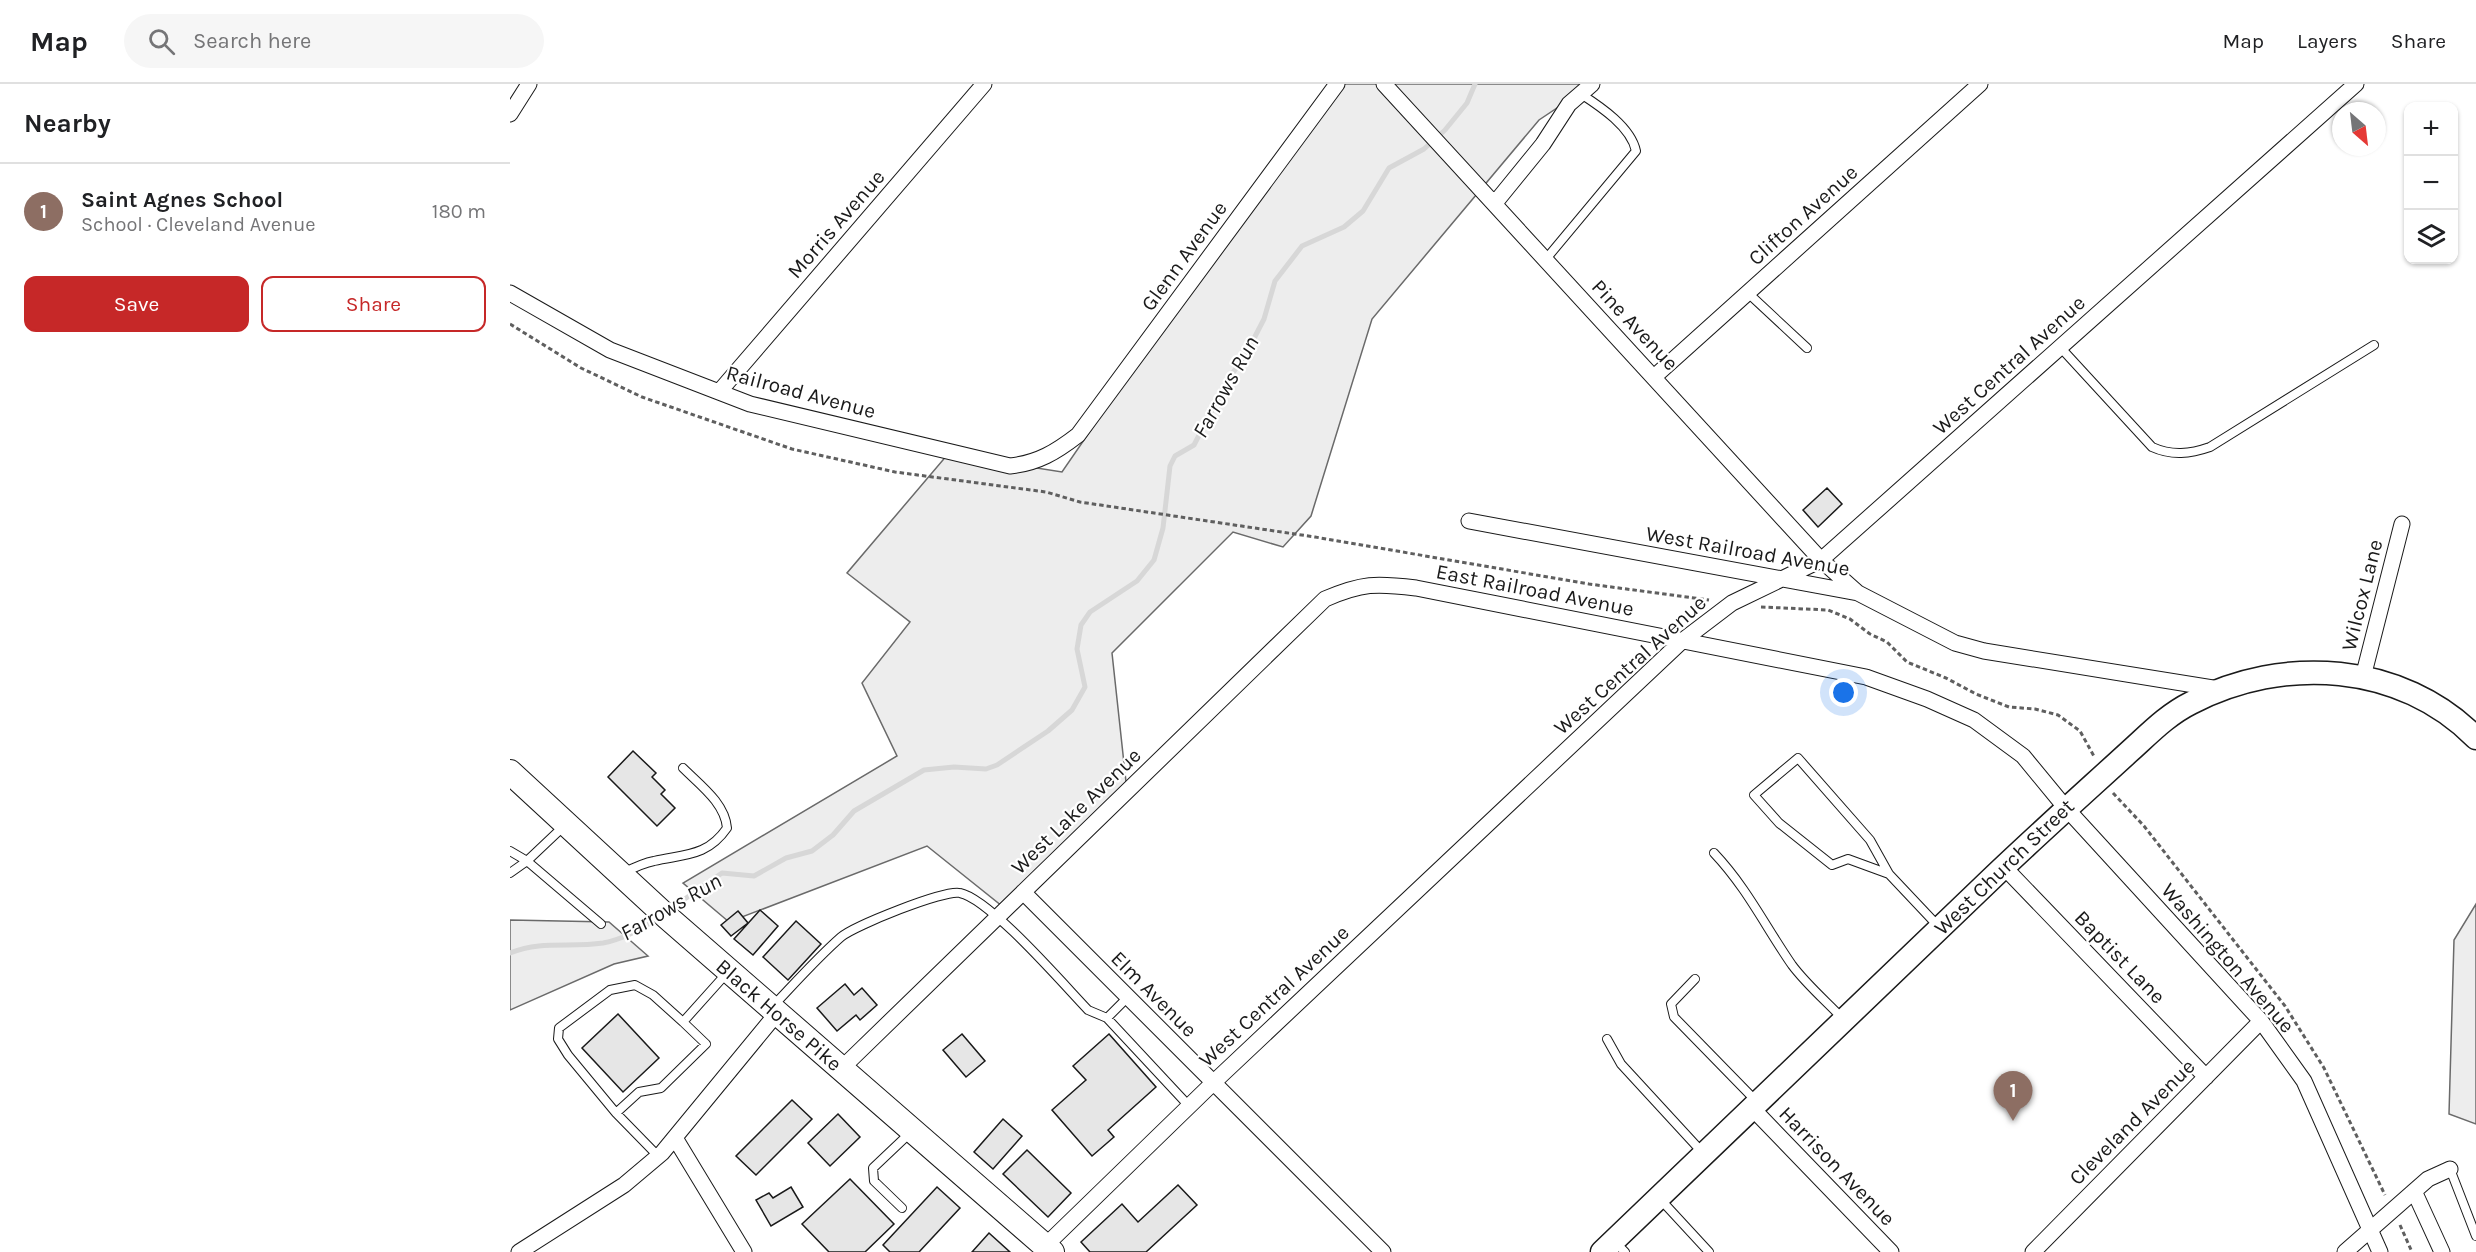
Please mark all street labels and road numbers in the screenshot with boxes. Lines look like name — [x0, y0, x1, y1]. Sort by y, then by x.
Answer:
street label: Clifton Avenue — [1744, 160, 1862, 270]
street label: Morris Avenue — [782, 165, 890, 283]
street label: Glenn Avenue — [1136, 197, 1232, 315]
street label: Pine Avenue — [1587, 275, 1683, 375]
street label: West Central Avenue — [1928, 290, 2090, 440]
street label: Railroad Avenue — [724, 361, 878, 423]
street label: West Railroad Avenue — [1644, 521, 1852, 581]
street label: Wilcox Lane — [2337, 537, 2387, 653]
street label: East Railroad Avenue — [1434, 559, 1636, 621]
street label: West Central Avenue — [1549, 590, 1711, 740]
street label: West Lake Avenue — [1006, 743, 1146, 879]
street label: West Church Street — [1929, 794, 2079, 940]
street label: Washington Avenue — [2157, 878, 2299, 1038]
street label: Baptist Lane — [2070, 906, 2170, 1008]
street label: West Central Avenue — [1194, 920, 1354, 1072]
street label: Elm Avenue — [1106, 946, 1202, 1042]
street label: Black Horse Pike — [711, 954, 847, 1076]
street label: Cleveland Avenue — [2064, 1054, 2200, 1190]
street label: Harrison Avenue — [1774, 1101, 1900, 1231]

